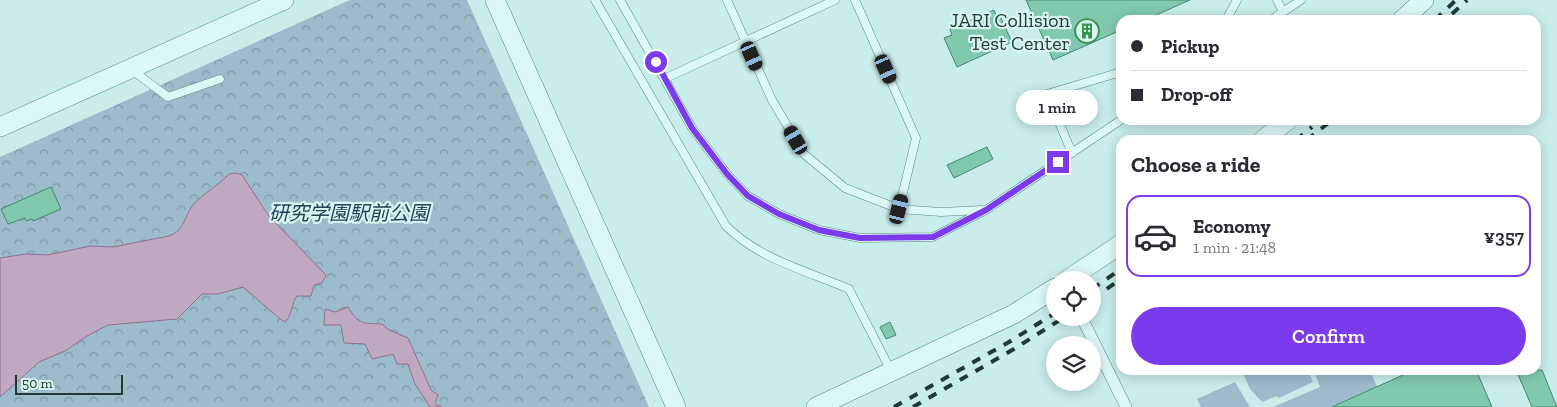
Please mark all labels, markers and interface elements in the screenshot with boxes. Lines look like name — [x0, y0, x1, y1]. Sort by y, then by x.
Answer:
place label: JARI Collision Test Center — [950, 8, 1071, 55]
building icon: JARI Collision Test Center — [1074, 18, 1100, 44]
text: Pickup — [1161, 35, 1219, 58]
car — [739, 39, 764, 73]
route start — [645, 51, 667, 73]
car — [873, 52, 898, 86]
text: Drop-off — [1161, 83, 1232, 106]
callout: 1 min — [1017, 90, 1099, 124]
text: 1 min — [1038, 98, 1076, 117]
car — [782, 123, 809, 157]
route end — [1047, 151, 1069, 173]
text: Choose a ride — [1131, 151, 1261, 178]
car — [888, 193, 909, 225]
park label: 研究学園駅前公園 — [269, 201, 432, 225]
icon: car — [1133, 214, 1178, 259]
text: Economy — [1193, 215, 1271, 238]
text: ¥357 — [1484, 225, 1524, 248]
text: 1 min · 21:48 — [1193, 238, 1276, 257]
map controls — [1046, 271, 1101, 391]
button: locate — [1046, 271, 1101, 326]
button: Confirm — [1131, 307, 1526, 365]
button: layers — [1046, 336, 1101, 391]
scale bar — [15, 372, 122, 395]
text: 50 m — [22, 375, 53, 392]

